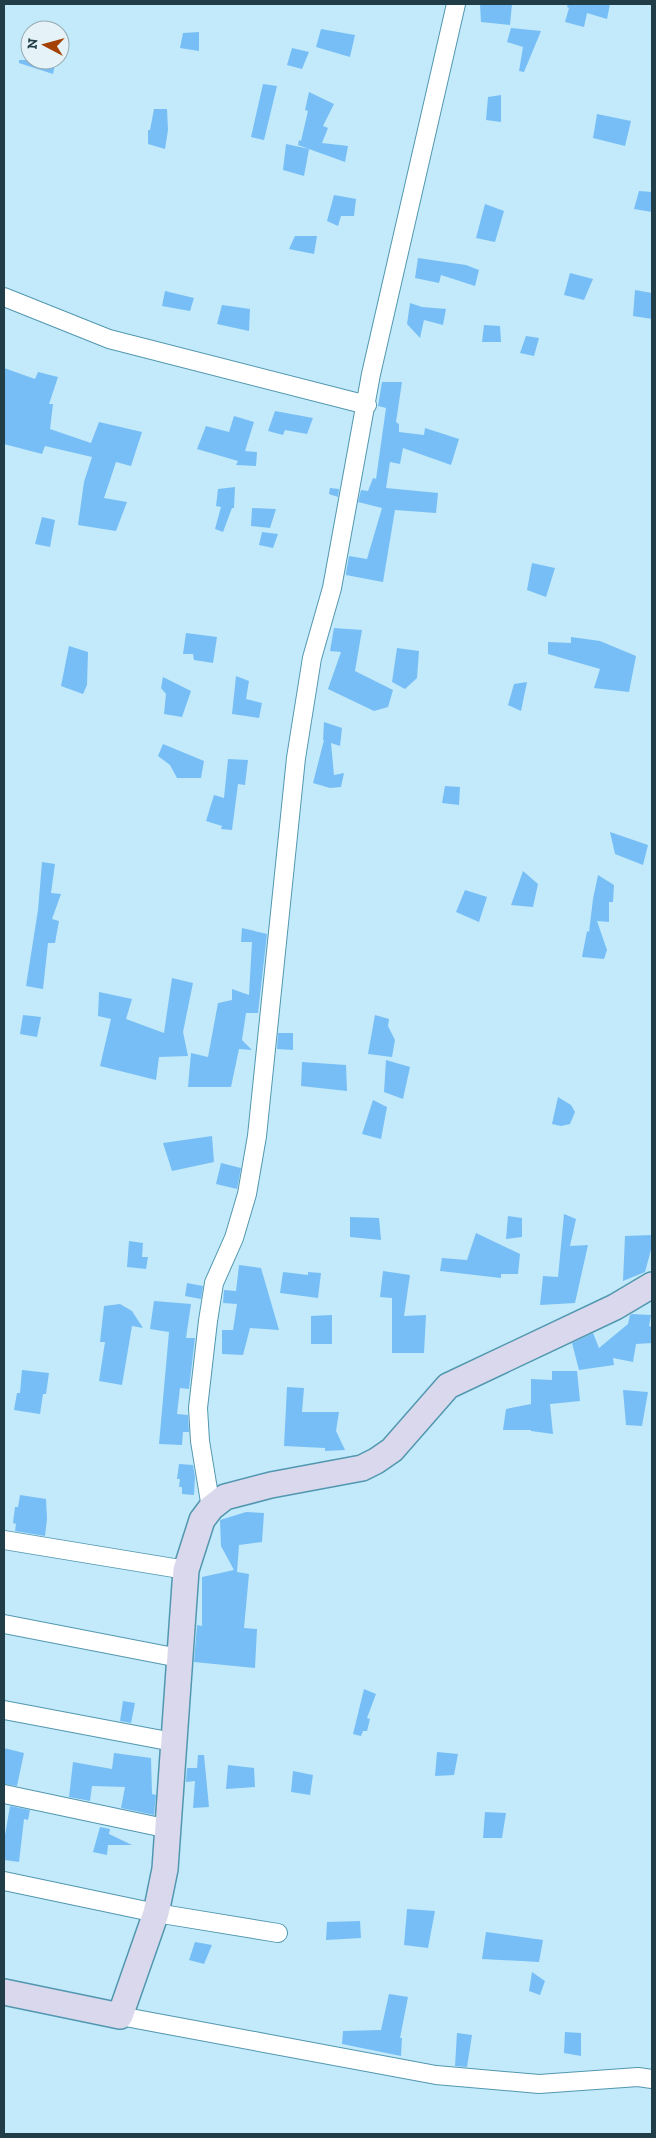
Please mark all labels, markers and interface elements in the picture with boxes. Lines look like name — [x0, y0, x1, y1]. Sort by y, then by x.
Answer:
north arrow — [20, 20, 70, 70]
text: N — [24, 37, 42, 50]

